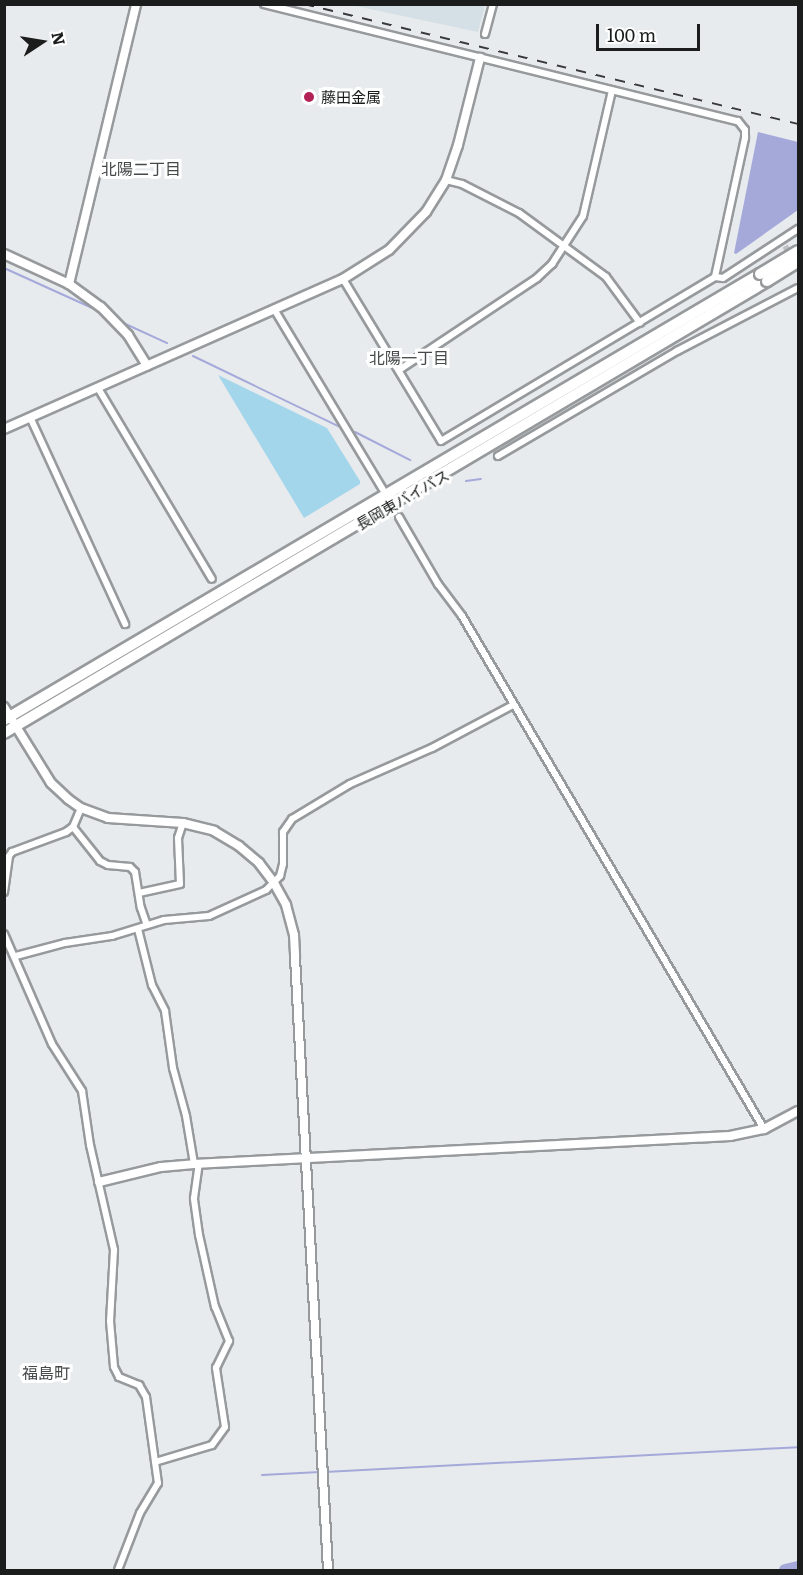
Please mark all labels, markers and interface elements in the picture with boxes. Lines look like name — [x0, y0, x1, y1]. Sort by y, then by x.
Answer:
north arrow — [12, 12, 72, 72]
scale bar — [599, 12, 702, 50]
text: 100 m — [607, 21, 656, 48]
text: N — [46, 29, 73, 47]
place label: 藤田金属 — [321, 88, 381, 106]
marker: 藤田金属 — [302, 90, 316, 104]
district label: 北陽二丁目 — [101, 158, 181, 178]
district label: 北陽一丁目 — [369, 347, 449, 367]
street label: 長岡東バイパス — [352, 465, 452, 533]
district label: 福島町 — [22, 1362, 70, 1382]

